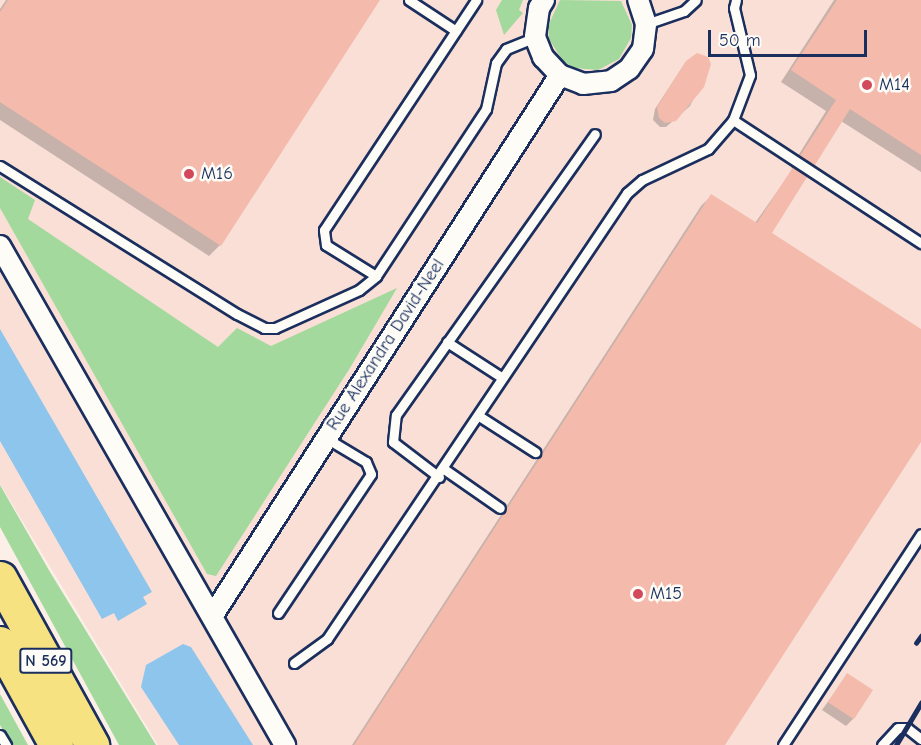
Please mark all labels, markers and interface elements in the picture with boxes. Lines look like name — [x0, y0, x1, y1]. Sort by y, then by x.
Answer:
scale bar — [711, 18, 870, 56]
text: 50 m — [719, 30, 761, 51]
place label: M14 — [879, 74, 910, 96]
marker: M14 — [860, 78, 874, 92]
place label: M16 — [201, 163, 233, 185]
marker: M16 — [182, 167, 196, 181]
street label: Rue Alexandra David-Neel — [322, 255, 450, 435]
place label: M15 — [650, 583, 682, 605]
marker: M15 — [631, 587, 645, 601]
road number: N 569 — [19, 648, 73, 674]

